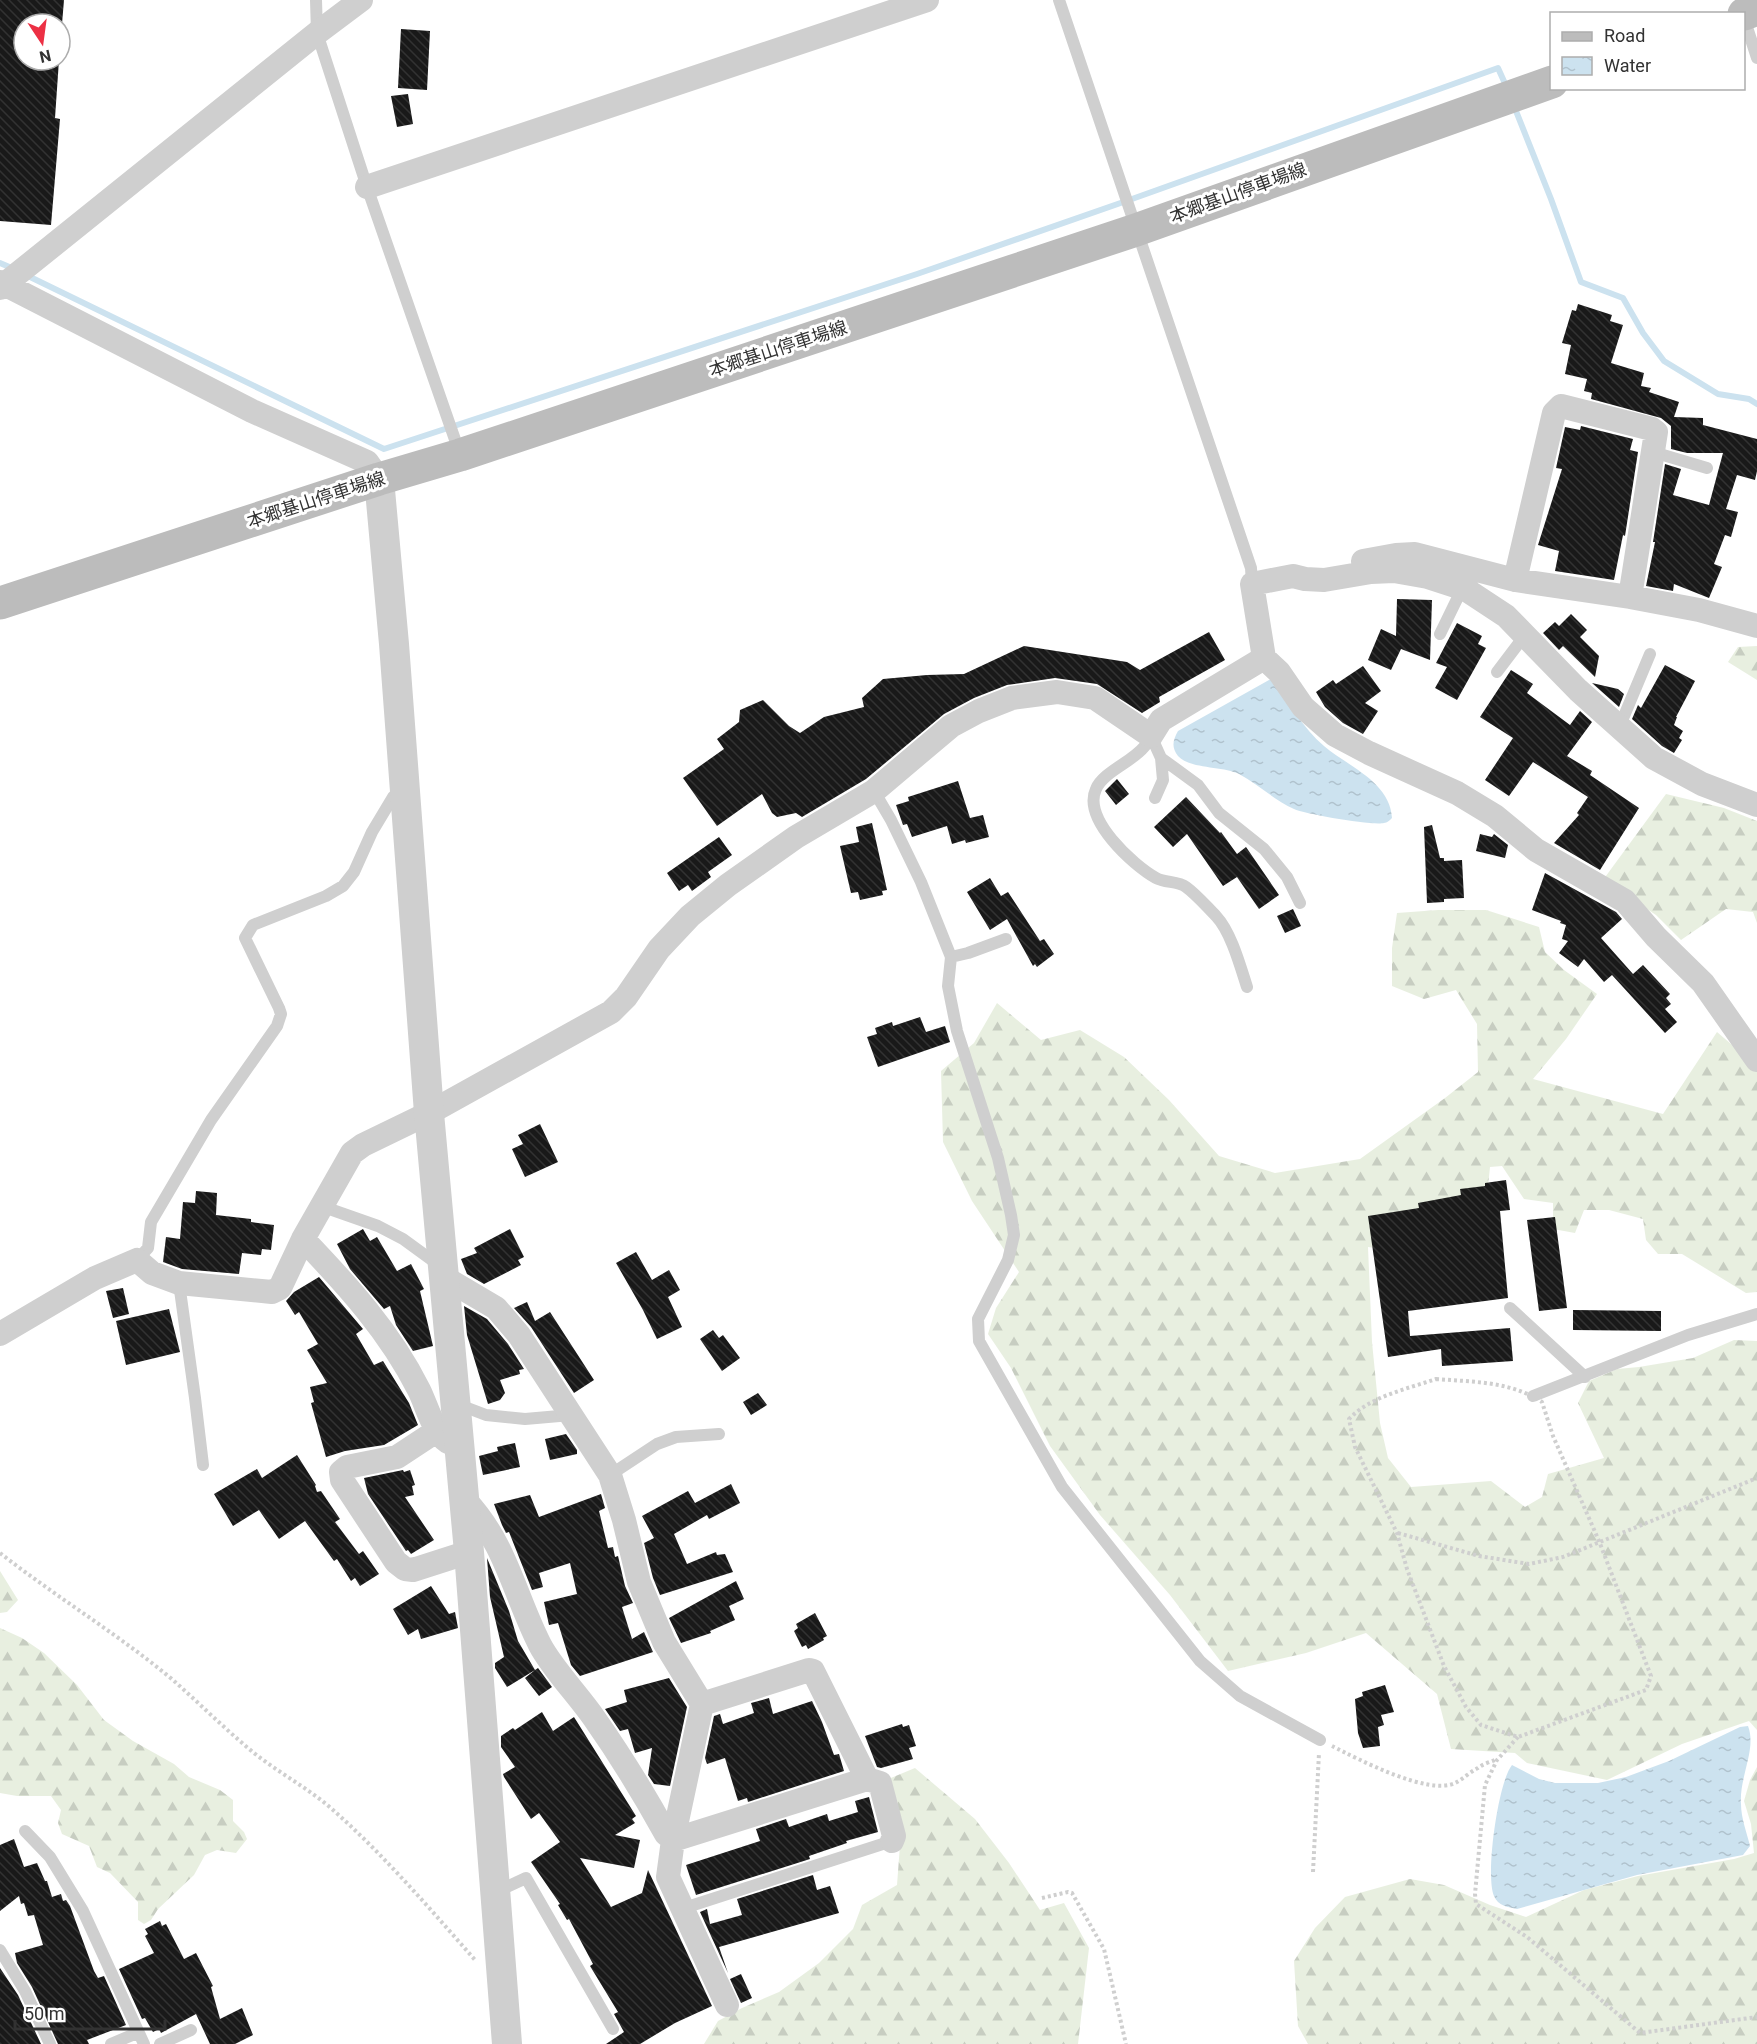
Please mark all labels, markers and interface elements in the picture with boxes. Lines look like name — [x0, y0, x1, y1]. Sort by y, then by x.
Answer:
north arrow — [12, 12, 72, 72]
legend — [1550, 12, 1745, 90]
text: Road — [1604, 25, 1645, 46]
text: N — [38, 46, 53, 67]
text: Water — [1604, 55, 1651, 76]
street label: 本郷基山停車場線 — [1167, 158, 1309, 227]
street label: 本郷基山停車場線 — [706, 316, 850, 381]
street label: 本郷基山停車場線 — [244, 467, 388, 532]
scale bar — [15, 1993, 165, 2031]
text: 50 m — [24, 2003, 64, 2024]

